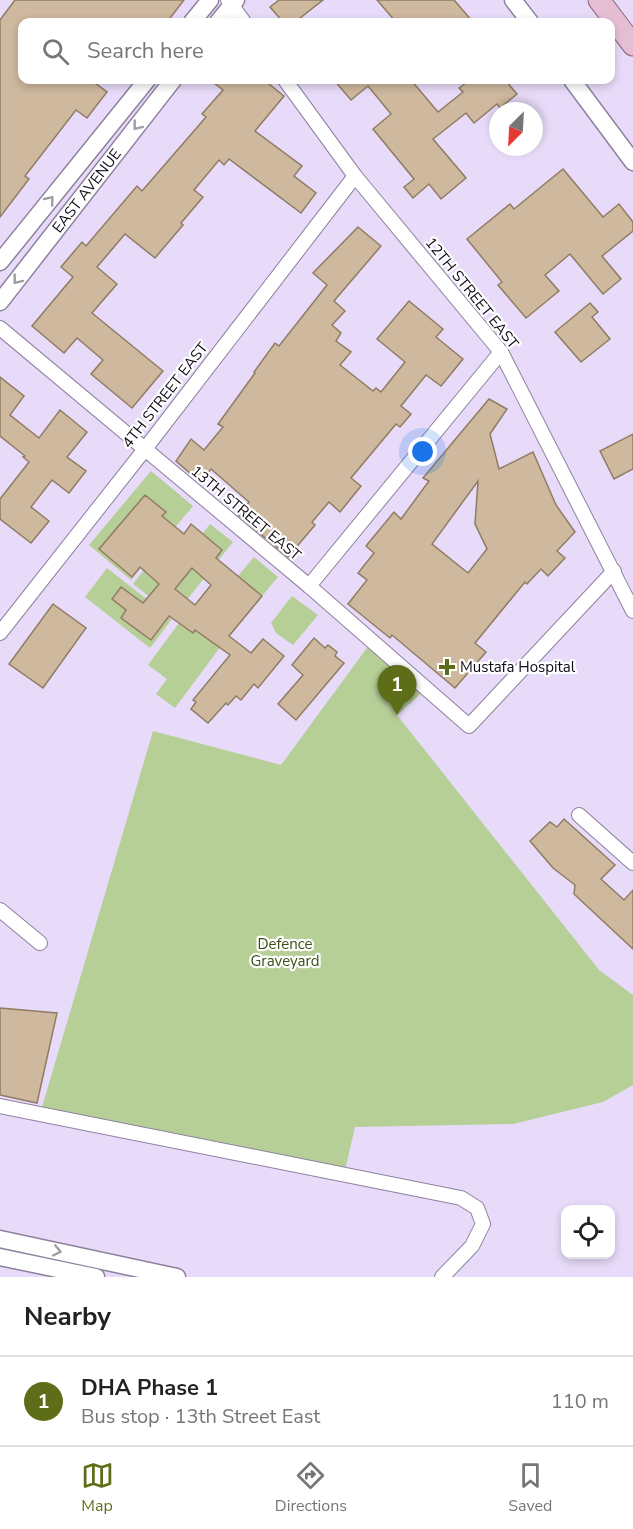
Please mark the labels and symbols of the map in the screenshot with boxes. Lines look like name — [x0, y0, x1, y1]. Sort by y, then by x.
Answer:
north arrow — [489, 102, 543, 156]
one-way arrow — [133, 119, 144, 130]
street label: EAST AVENUE — [48, 145, 126, 237]
one-way arrow — [42, 196, 53, 207]
street label: 12TH STREET EAST — [421, 233, 523, 353]
one-way arrow — [13, 273, 24, 284]
street label: 4TH STREET EAST — [117, 338, 213, 452]
your location — [408, 437, 437, 466]
street label: 13TH STREET EAST — [187, 461, 305, 565]
place label: Mustafa Hospital — [460, 657, 576, 677]
marker: Mustafa Hospital — [438, 658, 456, 676]
pin: 1 — [378, 666, 416, 715]
park label: Defence Graveyard — [250, 934, 320, 971]
one-way arrow — [52, 1244, 62, 1257]

